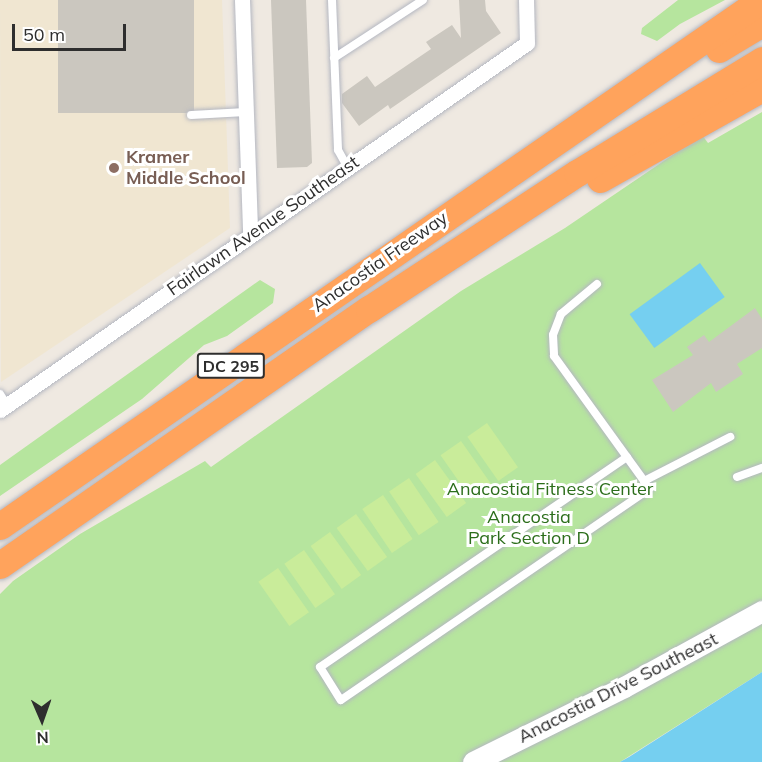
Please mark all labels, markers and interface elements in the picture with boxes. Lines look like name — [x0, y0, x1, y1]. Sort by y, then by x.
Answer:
scale bar — [15, 12, 129, 50]
text: 50 m — [23, 23, 65, 46]
place label: Kramer Middle School — [126, 147, 246, 190]
street label: Fairlawn Avenue Southeast — [163, 151, 363, 301]
marker: Kramer Middle School — [107, 161, 121, 175]
street label: Anacostia Freeway — [308, 207, 452, 317]
road number: DC 295 — [196, 353, 266, 379]
park label: Anacostia Fitness Center — [447, 478, 653, 500]
park label: Anacostia Park Section D — [468, 507, 590, 550]
street label: Anacostia Drive Southeast — [515, 628, 721, 748]
north arrow — [12, 690, 72, 750]
text: N — [36, 728, 49, 748]

